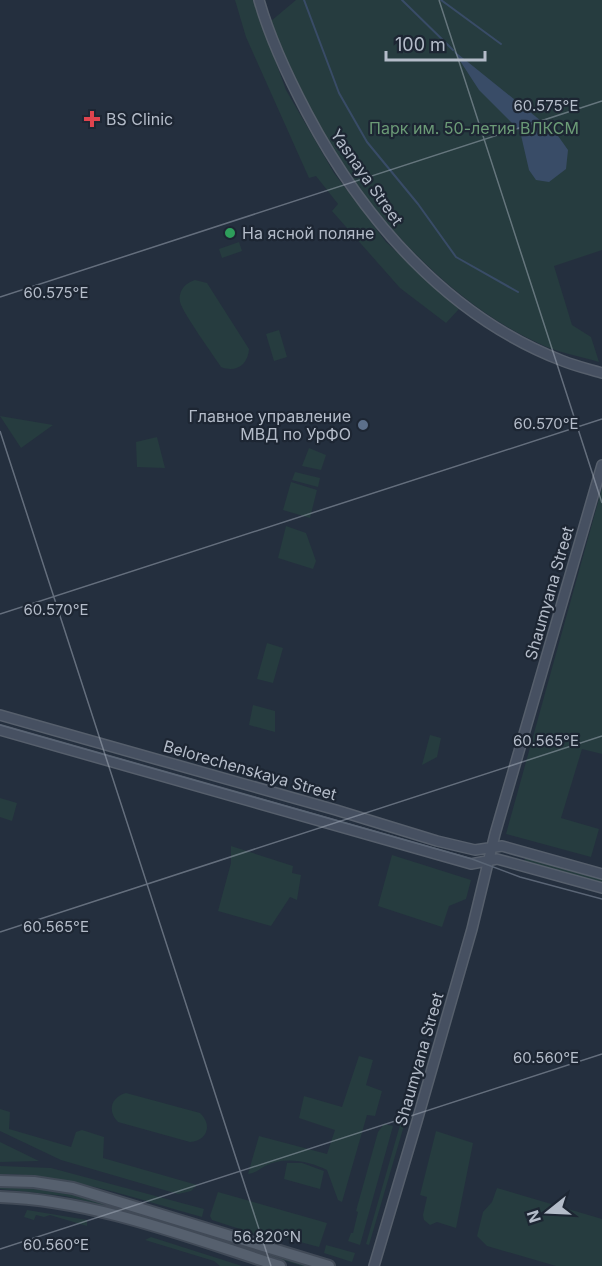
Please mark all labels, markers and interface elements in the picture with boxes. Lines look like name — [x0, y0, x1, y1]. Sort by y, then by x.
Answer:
scale bar — [386, 24, 485, 62]
text: 100 m — [395, 34, 446, 55]
text: 60.575°E — [514, 96, 578, 115]
place label: BS Clinic — [106, 109, 173, 129]
marker: BS Clinic — [83, 110, 101, 128]
park label: Парк им. 50-летия ВЛКСМ — [369, 118, 579, 138]
street label: Yasnaya Street — [326, 125, 408, 229]
place label: На ясной поляне — [242, 223, 374, 243]
marker: На ясной поляне — [223, 226, 237, 240]
text: 60.575°E — [24, 283, 88, 302]
place label: Главное управление МВД по УрФО — [188, 406, 351, 444]
text: 60.570°E — [513, 414, 579, 433]
marker: Главное управление МВД по УрФО — [356, 418, 370, 432]
street label: Shaumyana Street — [520, 524, 578, 662]
text: 60.570°E — [23, 600, 89, 619]
text: 60.565°E — [513, 731, 579, 750]
street label: Belorechenskaya Street — [161, 736, 339, 804]
text: 60.565°E — [23, 917, 89, 936]
street label: Shaumyana Street — [390, 990, 448, 1128]
text: 60.560°E — [513, 1048, 579, 1067]
north arrow — [518, 1182, 578, 1242]
text: N — [522, 1208, 545, 1226]
text: 56.820°N — [233, 1227, 301, 1246]
text: 60.560°E — [23, 1235, 89, 1254]

